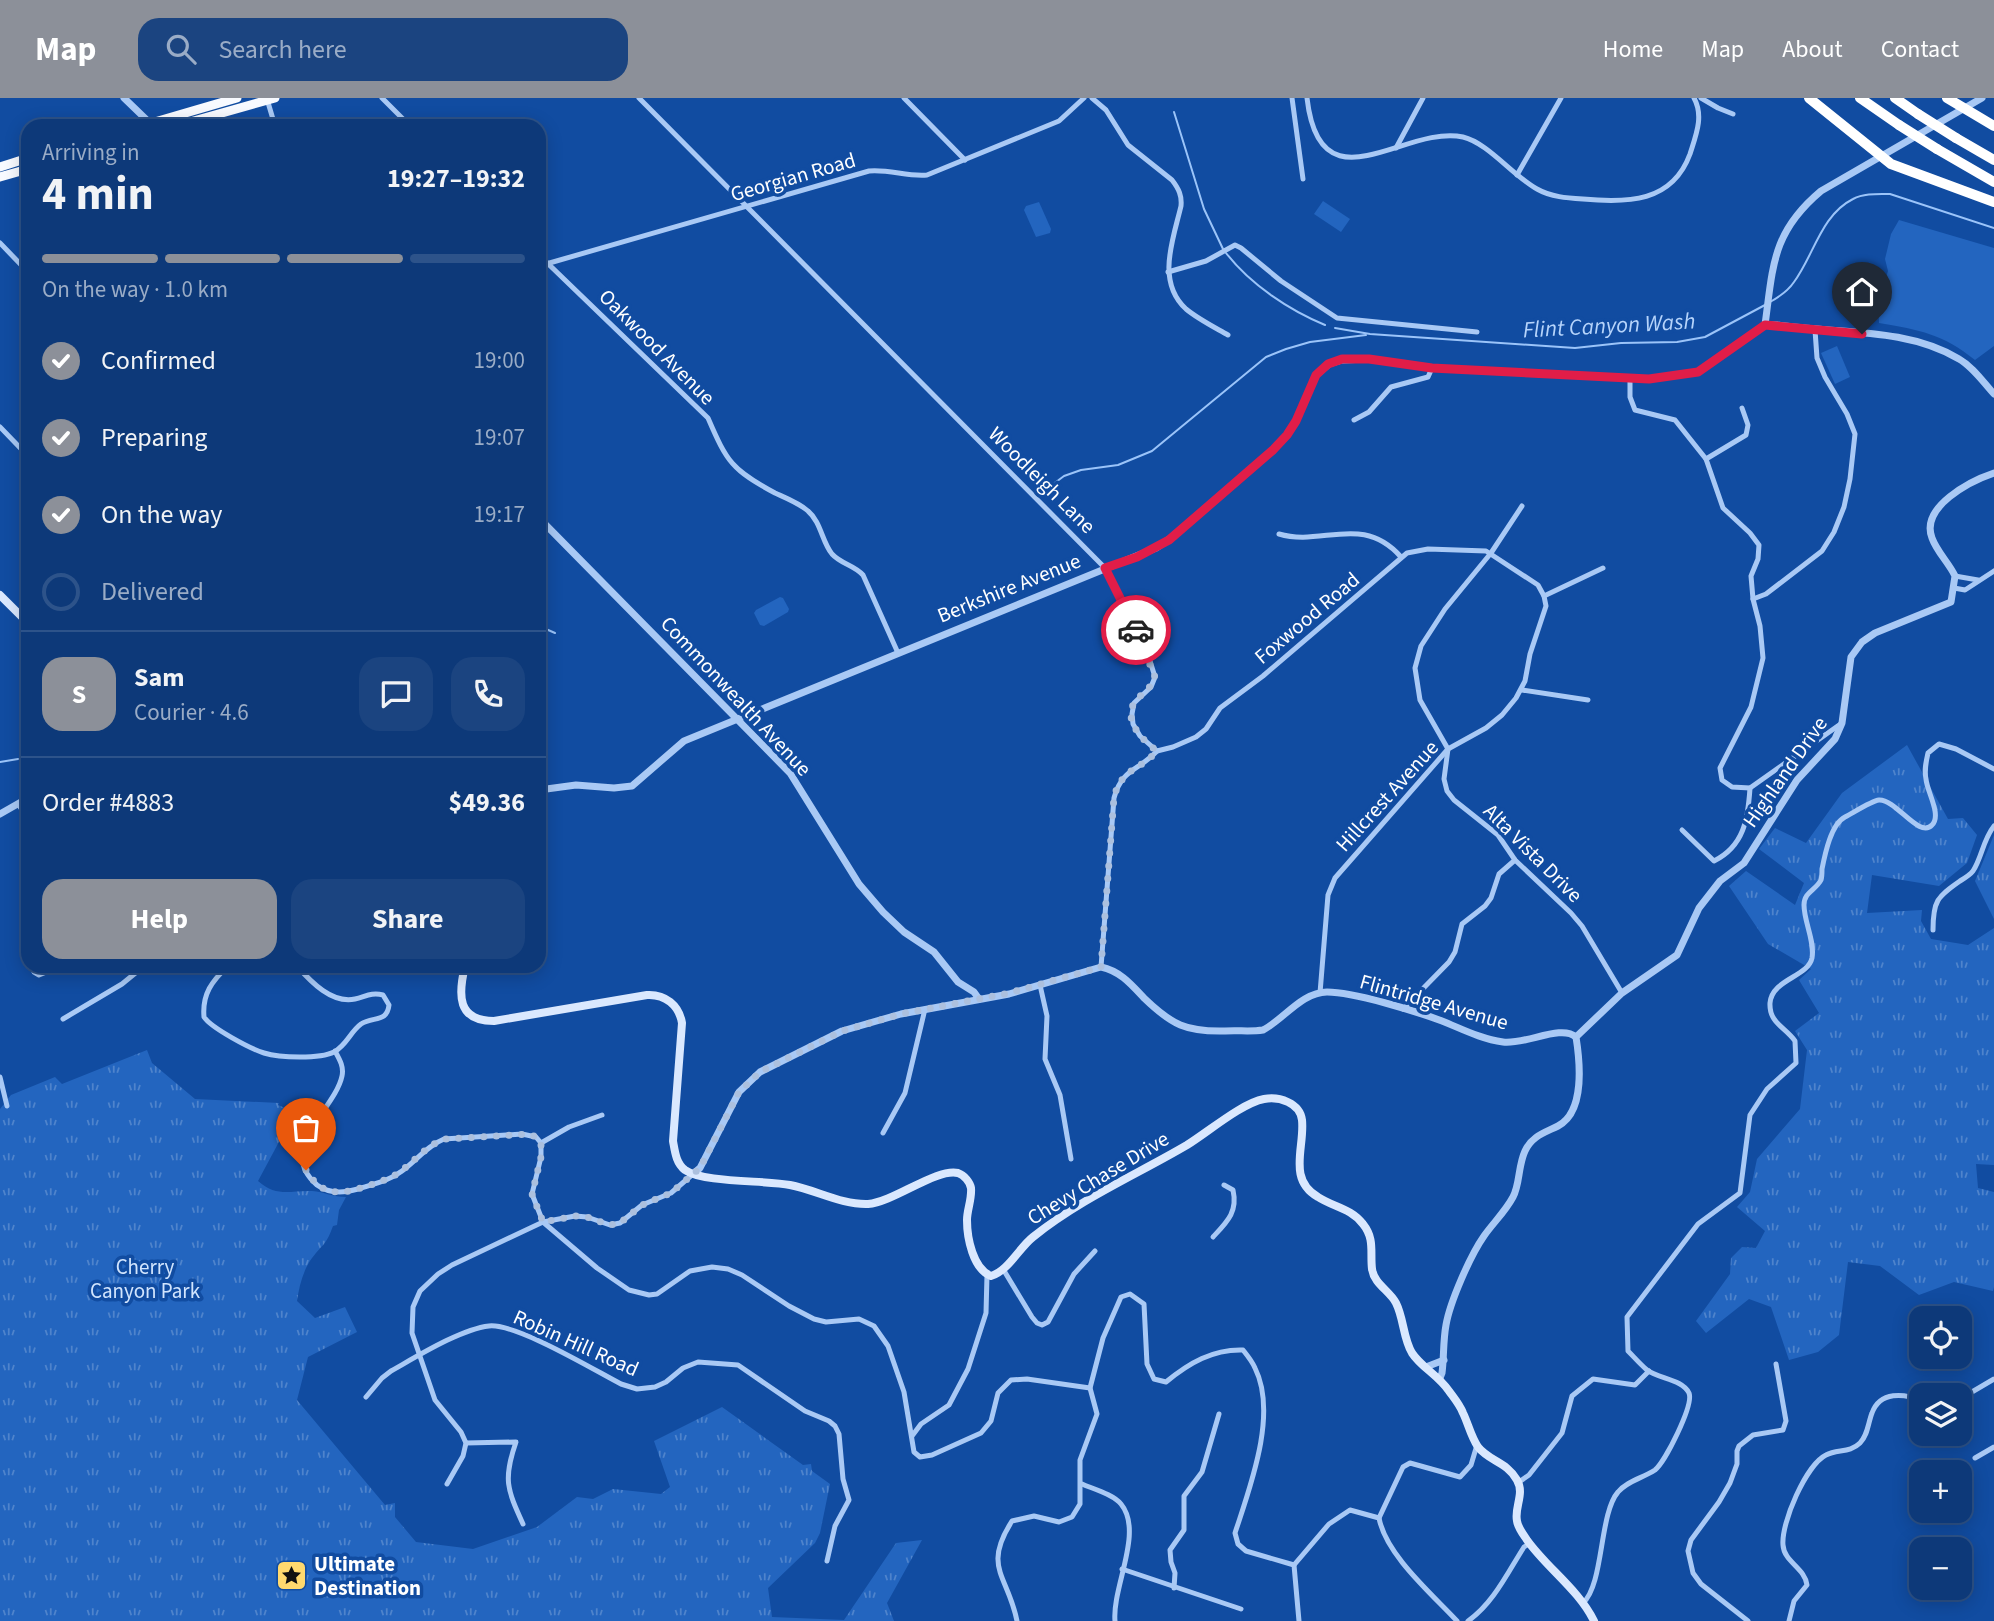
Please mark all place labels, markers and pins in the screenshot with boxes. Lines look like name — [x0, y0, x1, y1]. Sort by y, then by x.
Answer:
pin — [1832, 262, 1892, 334]
pin — [276, 1098, 336, 1170]
place label: Ultimate Destination — [314, 1549, 421, 1603]
place icon: Ultimate Destination — [274, 1559, 308, 1593]

